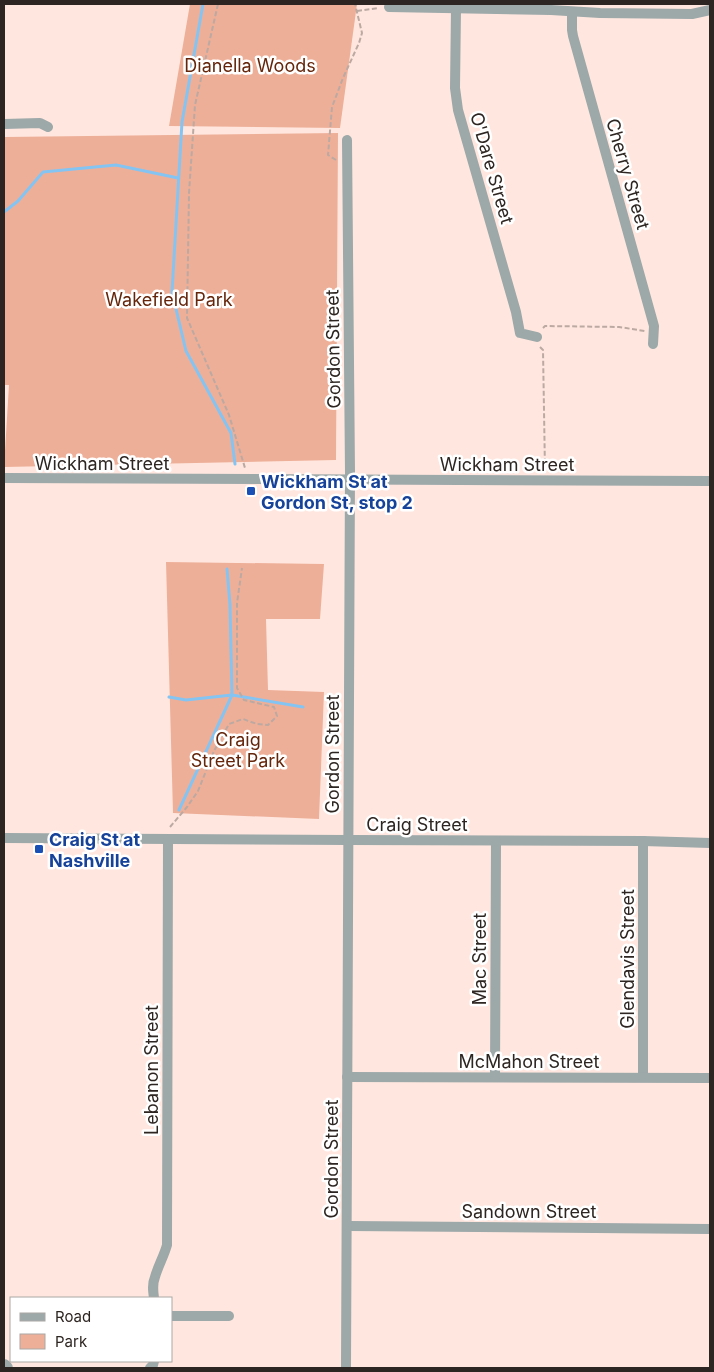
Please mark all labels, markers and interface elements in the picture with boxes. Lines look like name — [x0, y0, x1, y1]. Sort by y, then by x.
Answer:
park label: Dianella Woods — [184, 55, 316, 76]
street label: O'Dare Street — [466, 110, 518, 226]
street label: Cherry Street — [602, 116, 654, 232]
park label: Wakefield Park — [105, 289, 233, 310]
street label: Gordon Street — [321, 289, 345, 409]
street label: Wickham Street — [35, 453, 169, 474]
street label: Wickham Street — [440, 454, 574, 475]
place label: Wickham St at Gordon St, stop 2 — [261, 471, 413, 513]
marker: Wickham St at Gordon St, stop 2 — [245, 485, 257, 497]
street label: Gordon Street — [322, 694, 343, 814]
park label: Craig Street Park — [191, 729, 285, 771]
street label: Craig Street — [366, 814, 468, 835]
place label: Craig St at Nashville — [49, 829, 140, 871]
marker: Craig St at Nashville — [33, 843, 45, 855]
street label: Glendavis Street — [617, 889, 638, 1029]
street label: Mac Street — [469, 913, 490, 1005]
street label: Lebanon Street — [141, 1005, 162, 1135]
street label: McMahon Street — [459, 1051, 600, 1072]
street label: Gordon Street — [321, 1099, 342, 1219]
street label: Sandown Street — [462, 1201, 597, 1222]
legend — [10, 1297, 172, 1362]
text: Road — [55, 1307, 91, 1326]
text: Park — [55, 1332, 88, 1351]

